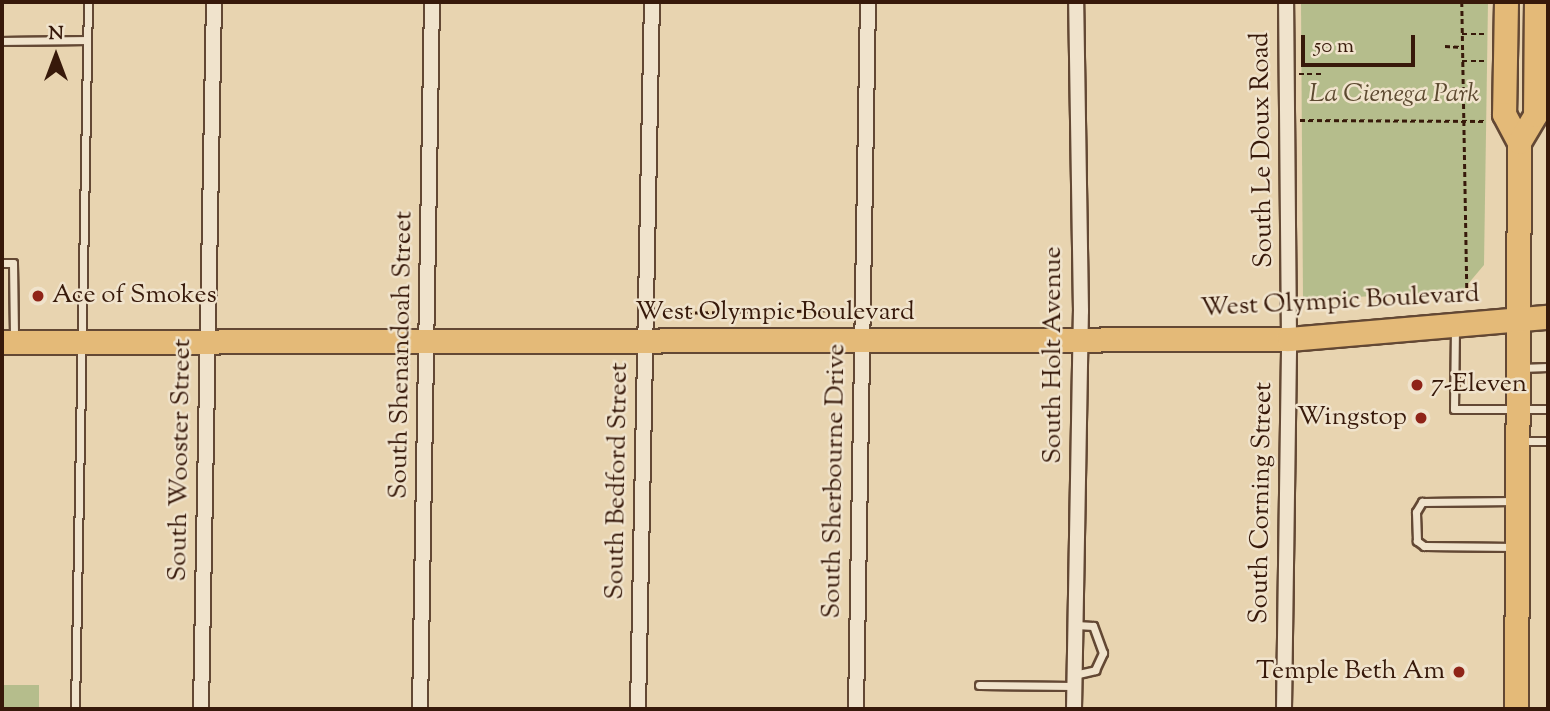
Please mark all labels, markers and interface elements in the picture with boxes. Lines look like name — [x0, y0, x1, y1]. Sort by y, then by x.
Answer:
north arrow — [21, 21, 91, 91]
text: N — [48, 21, 64, 48]
scale bar — [1305, 21, 1419, 65]
street label: South Le Doux Road — [1245, 32, 1281, 268]
text: 50 m — [1314, 32, 1354, 62]
park label: La Cienega Park — [1309, 79, 1479, 111]
street label: South Shenandoah Street — [384, 211, 420, 499]
street label: South Holt Avenue — [1038, 246, 1070, 464]
street label: West Olympic Boulevard — [1200, 279, 1480, 325]
place label: Ace of Smokes — [52, 280, 217, 312]
marker: Ace of Smokes — [30, 288, 46, 304]
street label: West Olympic Boulevard — [635, 297, 915, 329]
street label: South Wooster Street — [163, 338, 199, 582]
street label: South Sherbourne Drive — [817, 343, 853, 619]
street label: South Bedford Street — [600, 362, 636, 600]
place label: 7-Eleven — [1431, 369, 1527, 401]
marker: 7-Eleven — [1409, 377, 1425, 393]
street label: South Corning Street — [1244, 382, 1280, 624]
place label: Wingstop — [1297, 402, 1407, 434]
marker: Wingstop — [1413, 410, 1429, 426]
place label: Temple Beth Am — [1256, 656, 1445, 688]
marker: Temple Beth Am — [1451, 664, 1467, 680]

